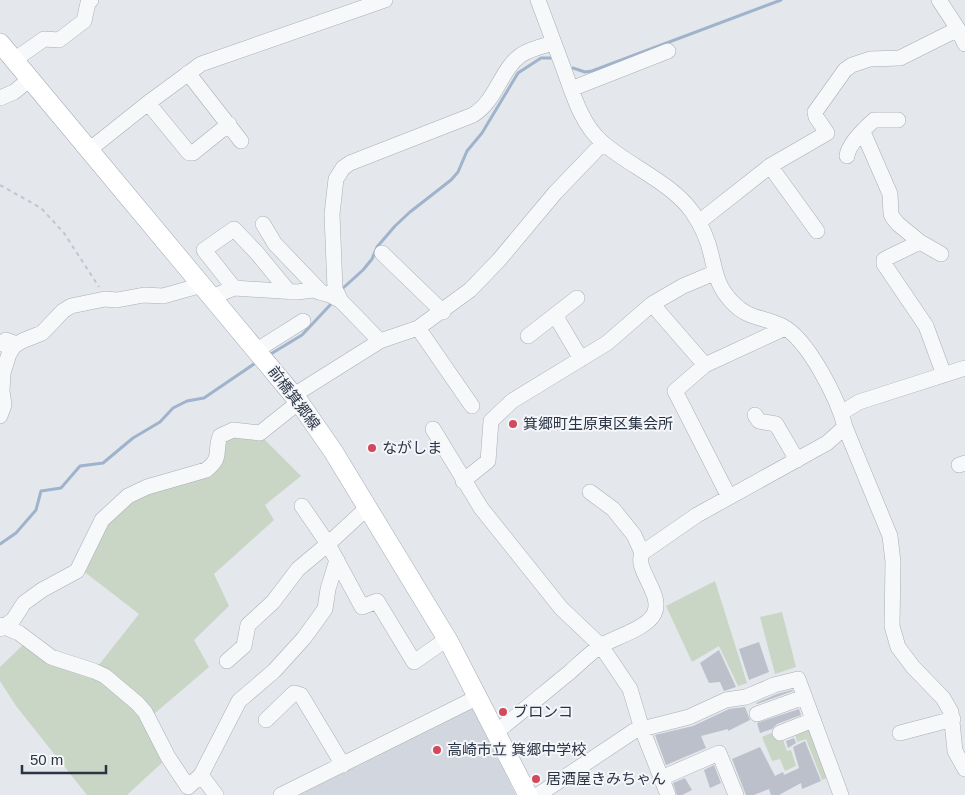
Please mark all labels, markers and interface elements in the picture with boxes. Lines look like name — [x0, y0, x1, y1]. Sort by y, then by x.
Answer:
street label: 前橋箕郷線 — [265, 363, 324, 433]
place label: 箕郷町生原東区集会所 — [523, 415, 673, 432]
marker: 箕郷町生原東区集会所 — [507, 418, 519, 430]
place label: ながしま — [382, 439, 442, 456]
marker: ながしま — [366, 442, 378, 454]
place label: ブロンコ — [513, 703, 573, 720]
marker: ブロンコ — [497, 706, 509, 718]
place label: 高崎市立 箕郷中学校 — [447, 741, 586, 758]
scale bar — [22, 742, 106, 774]
marker: 高崎市立 箕郷中学校 — [431, 744, 443, 756]
text: 50 m — [30, 751, 63, 768]
place label: 居酒屋きみちゃん — [546, 770, 666, 787]
marker: 居酒屋きみちゃん — [530, 773, 542, 785]

